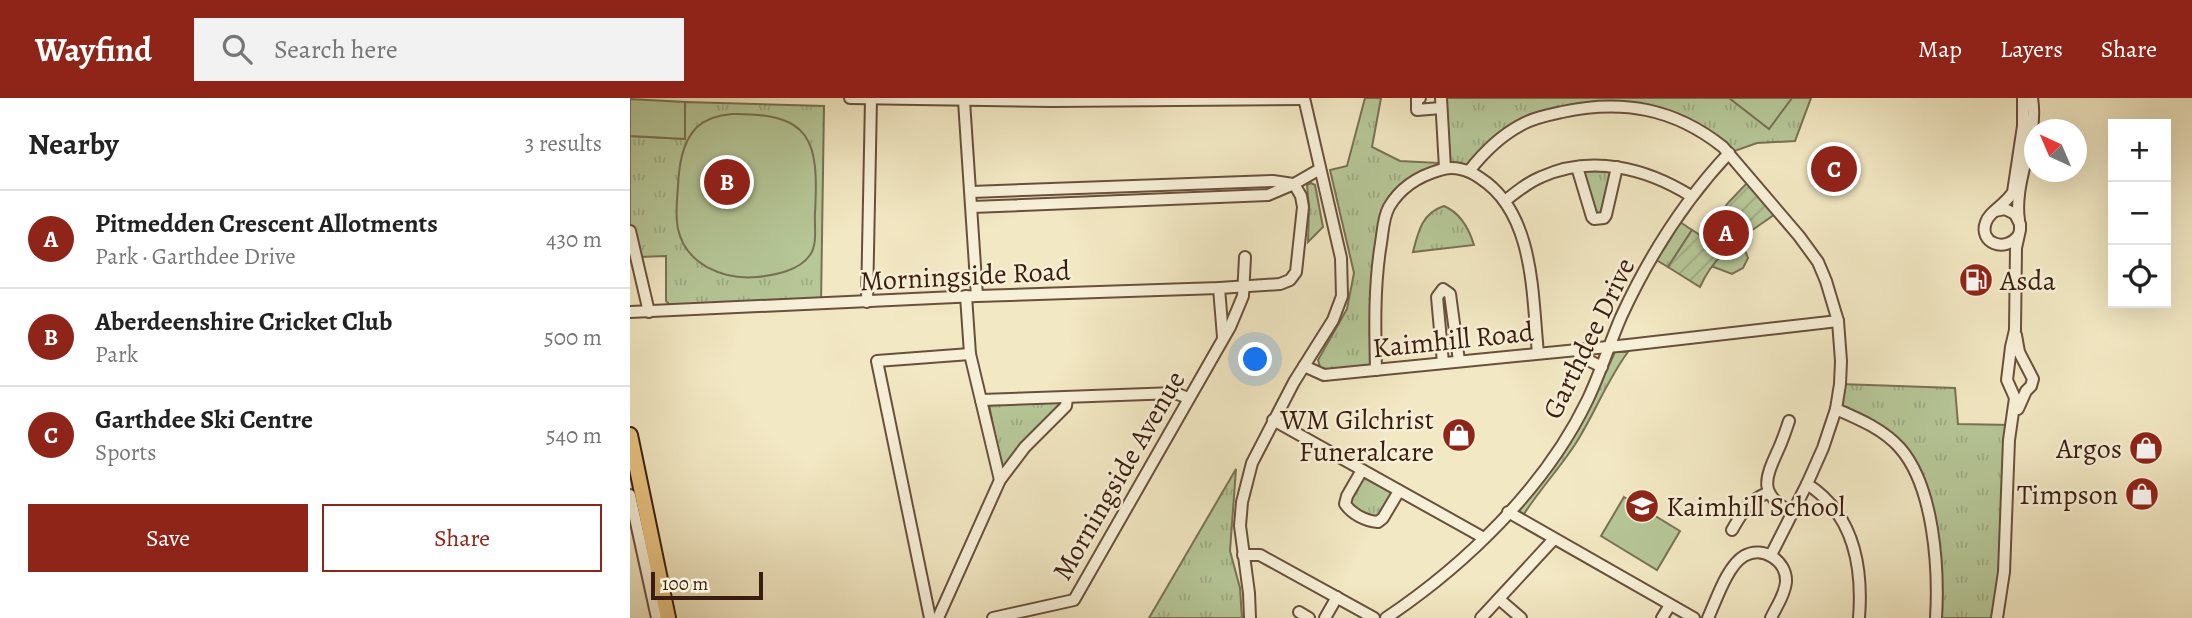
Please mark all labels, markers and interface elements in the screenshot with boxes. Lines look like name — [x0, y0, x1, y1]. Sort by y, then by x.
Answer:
search box — [194, 18, 684, 81]
text: Wayfind — [35, 27, 152, 72]
icon: search — [218, 30, 256, 68]
text: Search here — [274, 32, 398, 67]
text: Map — [1918, 33, 1962, 65]
text: Layers — [2000, 33, 2063, 65]
text: Share — [2101, 33, 2157, 65]
north arrow — [2024, 119, 2087, 182]
map controls — [2108, 119, 2171, 308]
button: + — [2108, 119, 2171, 182]
text: Nearby — [28, 124, 119, 164]
text: 3 results — [525, 128, 602, 159]
pin: C — [1811, 143, 1857, 195]
pin: B — [704, 156, 750, 208]
button: − — [2108, 182, 2171, 245]
text: Pitmedden Crescent Allotments — [95, 206, 438, 241]
pin: A — [1703, 207, 1749, 259]
text: A — [44, 224, 58, 255]
text: 430 m — [546, 224, 602, 255]
text: Park · Garthdee Drive — [95, 241, 296, 272]
button: locate — [2108, 245, 2171, 308]
street label: Morningside Road — [859, 251, 1072, 300]
street label: Garthdee Drive — [1533, 252, 1644, 425]
fuel station icon: Asda — [1957, 261, 1995, 299]
place label: Asda — [1999, 262, 2056, 300]
text: Aberdeenshire Cricket Club — [95, 304, 392, 339]
street label: Kaimhill Road — [1371, 313, 1537, 367]
text: B — [44, 322, 58, 353]
text: 500 m — [544, 322, 602, 353]
text: Park — [95, 339, 138, 370]
your location — [1238, 342, 1272, 376]
street label: Morningside Avenue — [1043, 364, 1194, 587]
place label: WM Gilchrist Funeralcare — [1279, 401, 1434, 471]
text: Garthdee Ski Centre — [95, 402, 313, 437]
shop icon: WM Gilchrist Funeralcare — [1440, 416, 1478, 454]
text: C — [44, 420, 58, 451]
text: 540 m — [546, 420, 602, 451]
shop icon: Argos — [2127, 429, 2165, 467]
place label: Argos — [2055, 430, 2122, 468]
text: Sports — [95, 437, 156, 468]
shop icon: Timpson — [2123, 475, 2161, 513]
place label: Timpson — [2017, 476, 2118, 514]
school or university icon: Kaimhill School — [1623, 487, 1661, 525]
place label: Kaimhill School — [1666, 488, 1846, 526]
button: Save — [28, 504, 308, 572]
button: Share — [322, 504, 602, 572]
scale bar — [651, 569, 763, 601]
text: 100 m — [662, 571, 708, 597]

